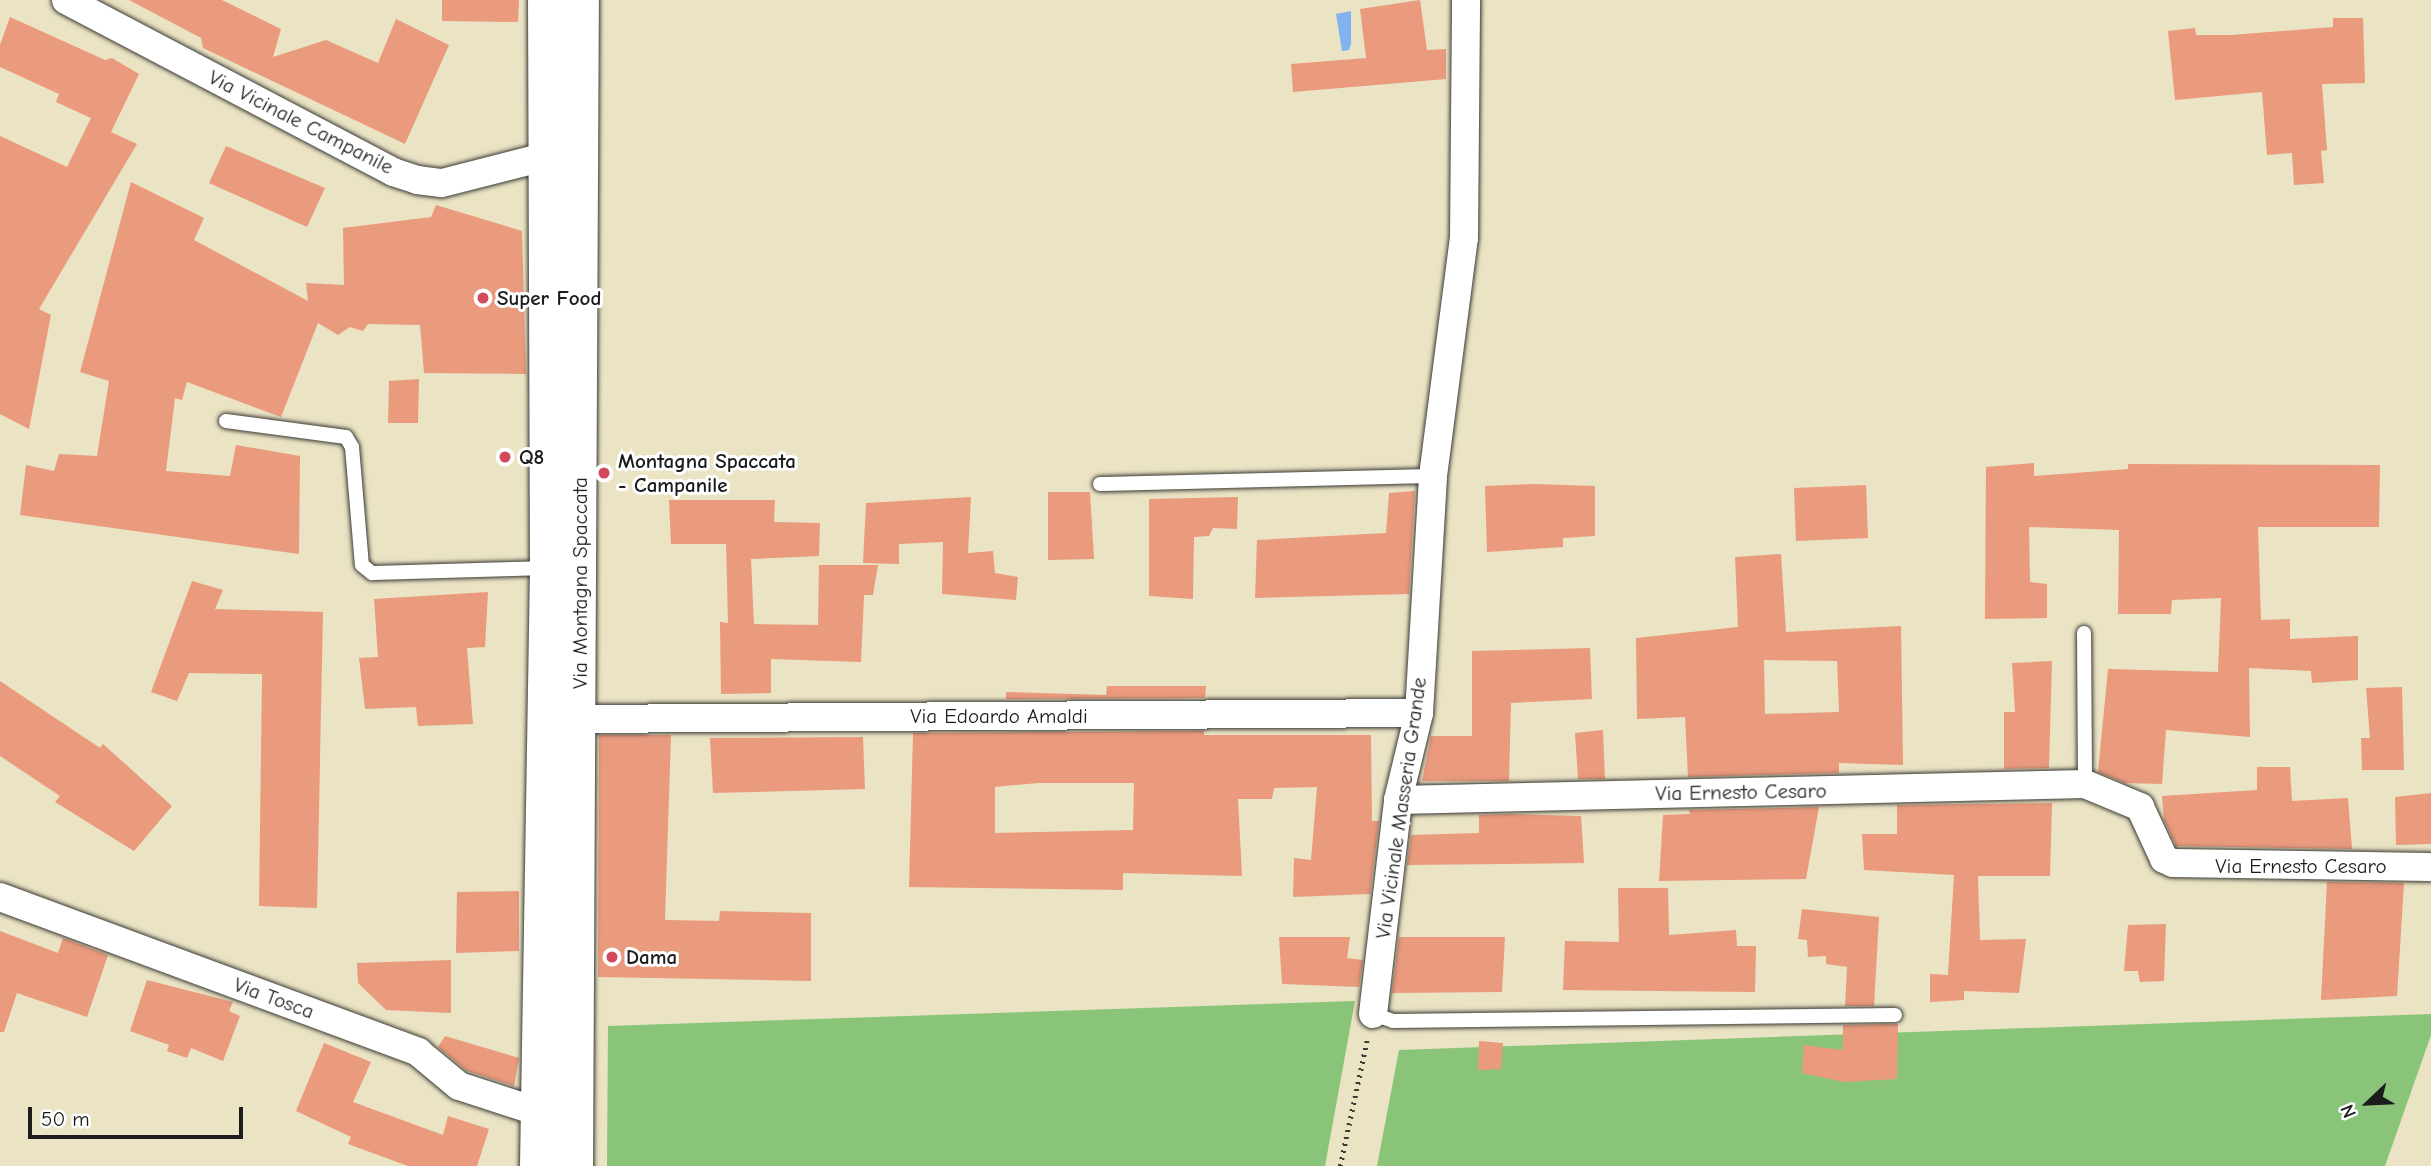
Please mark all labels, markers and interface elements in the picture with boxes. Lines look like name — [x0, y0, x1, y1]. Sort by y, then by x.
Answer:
street label: Via Vicinale Campanile — [204, 64, 398, 180]
place label: Super Food — [497, 285, 601, 311]
marker: Super Food — [475, 290, 491, 306]
place label: Q8 — [519, 444, 544, 470]
place label: Montagna Spaccata - Campanile — [618, 448, 796, 498]
marker: Q8 — [497, 449, 513, 465]
marker: Montagna Spaccata - Campanile — [596, 465, 612, 481]
street label: Via Montagna Spaccata — [567, 477, 593, 689]
street label: Via Vicinale Masseria Grande — [1370, 676, 1432, 940]
street label: Via Edoardo Amaldi — [910, 703, 1088, 729]
street label: Via Ernesto Cesaro — [1655, 778, 1827, 806]
street label: Via Ernesto Cesaro — [2215, 853, 2387, 879]
place label: Dama — [626, 944, 677, 970]
marker: Dama — [604, 949, 620, 965]
street label: Via Tosca — [230, 972, 318, 1024]
north arrow — [2333, 1068, 2403, 1138]
scale bar — [32, 1092, 247, 1136]
text: N — [2336, 1101, 2361, 1121]
text: 50 m — [41, 1107, 90, 1131]

